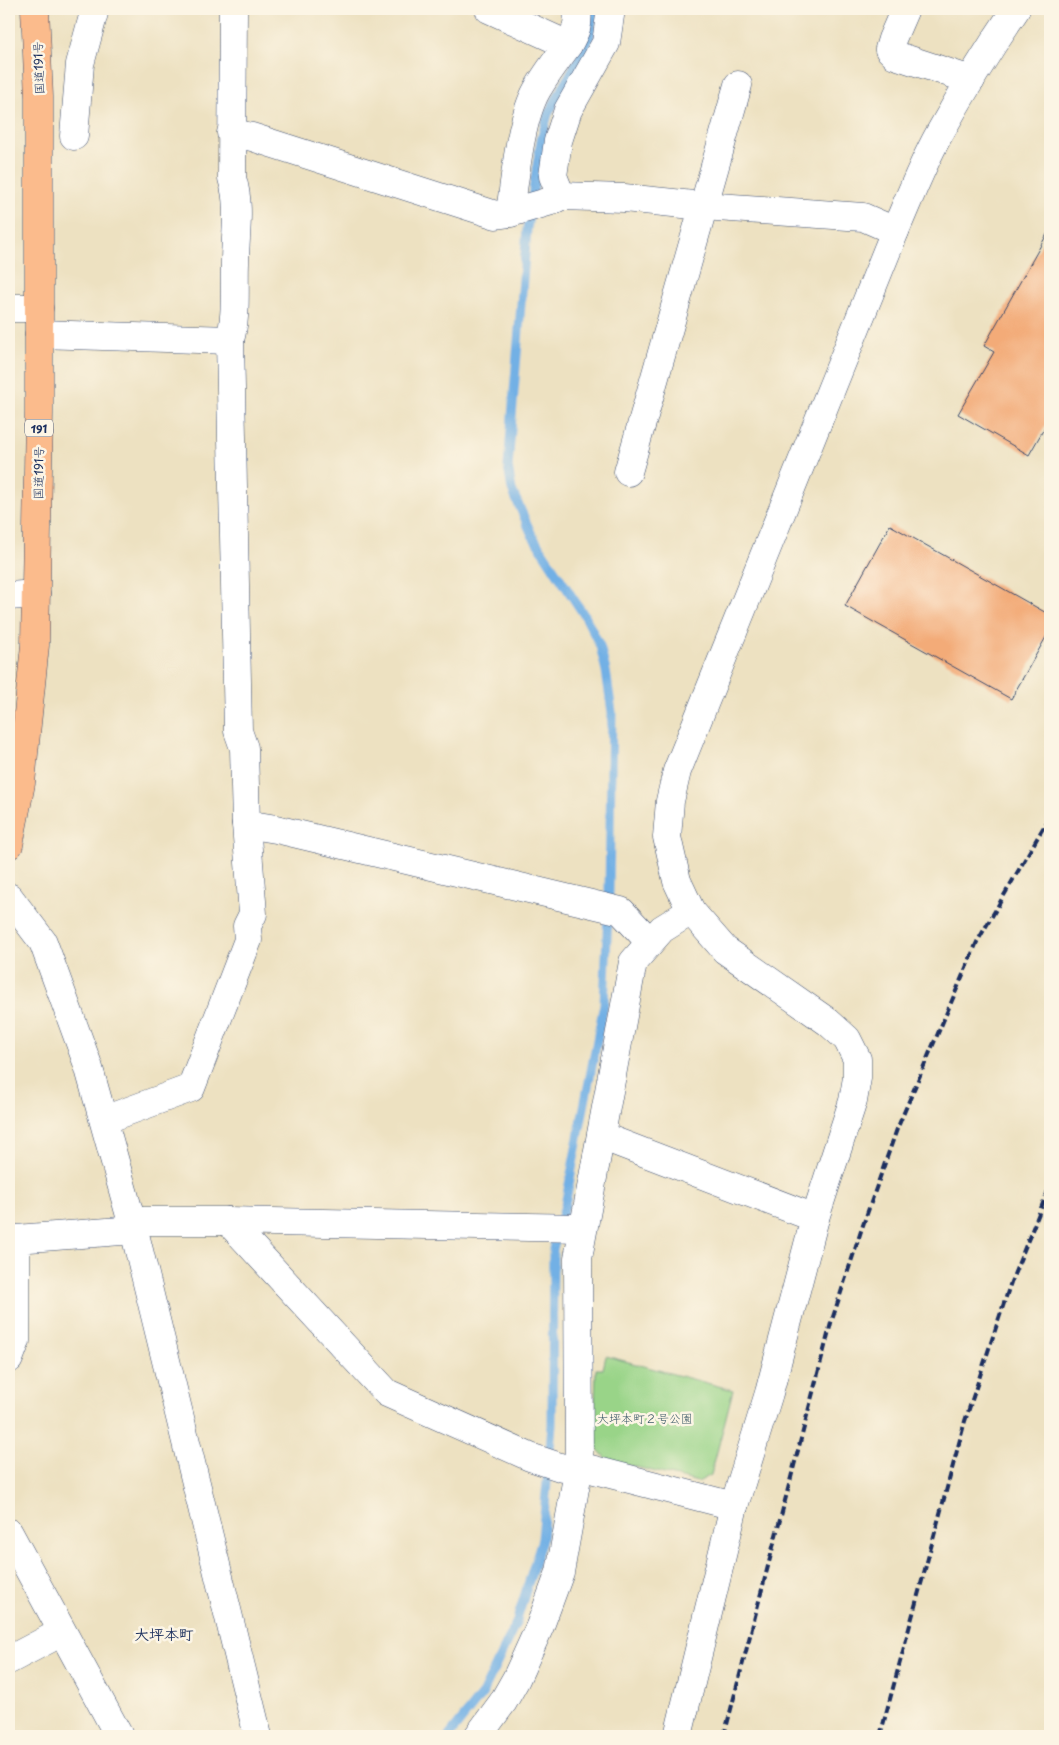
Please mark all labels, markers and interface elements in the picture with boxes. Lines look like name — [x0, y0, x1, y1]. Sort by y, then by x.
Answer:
street label: 国道191号 — [28, 41, 48, 95]
road number: 191 — [25, 419, 53, 436]
street label: 国道191号 — [29, 446, 47, 500]
park label: 大坪本町２号公園 — [597, 1409, 693, 1427]
district label: 大坪本町 — [134, 1622, 194, 1645]

